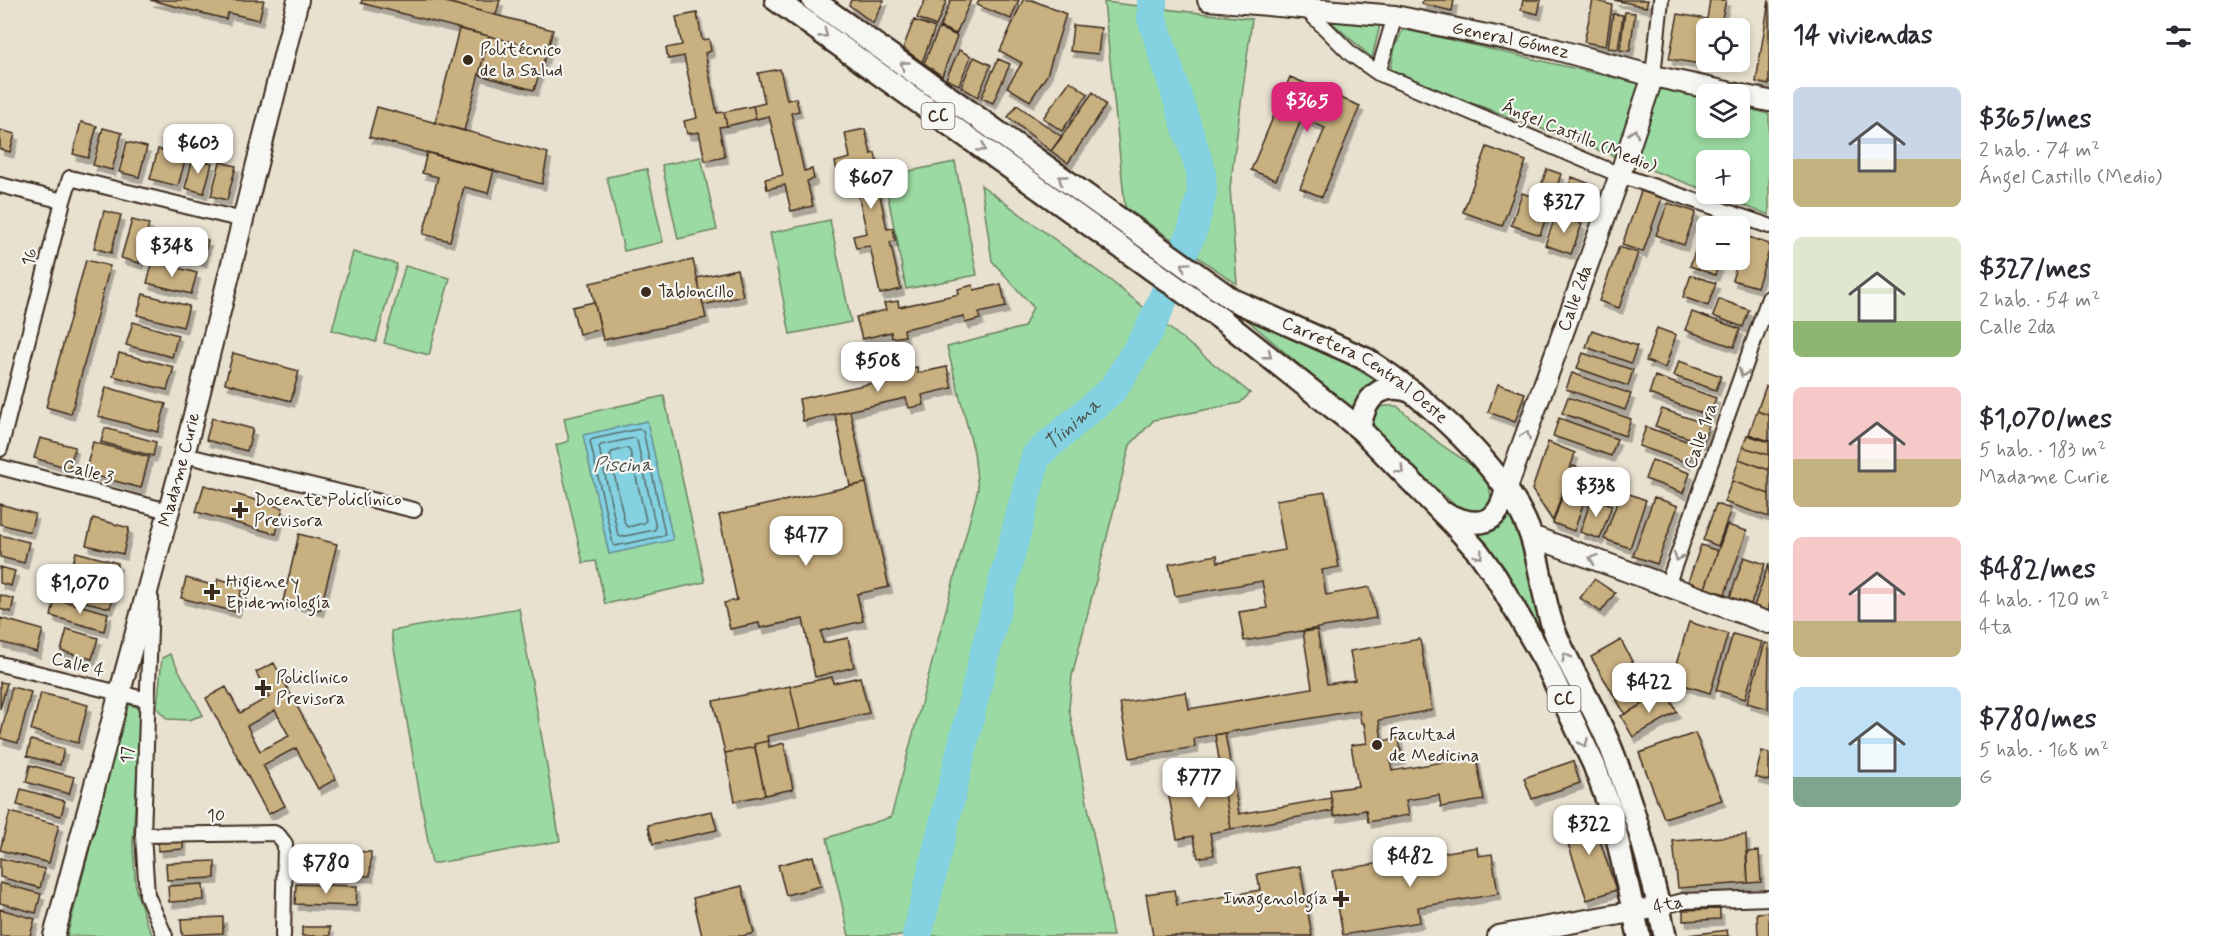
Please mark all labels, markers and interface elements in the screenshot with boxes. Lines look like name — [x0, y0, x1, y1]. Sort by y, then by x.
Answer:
street label: General Gómez — [1450, 16, 1573, 65]
map controls — [1696, 18, 1750, 270]
button: locate — [1696, 18, 1750, 72]
text: 14 viviendas — [1793, 19, 1933, 53]
icon: filters — [2162, 20, 2195, 53]
one-way arrow — [817, 27, 828, 38]
place label: Politécnico de la Salud — [480, 38, 563, 83]
marker: Politécnico de la Salud — [461, 53, 475, 67]
one-way arrow — [899, 61, 910, 72]
pin: $365 — [1271, 82, 1343, 133]
button: layers — [1696, 84, 1750, 138]
text: $365 — [1286, 88, 1329, 115]
street label: Ángel Castillo (Medio) — [1497, 95, 1660, 181]
road number: CC — [922, 103, 954, 129]
text: $365/mes — [1979, 103, 2091, 137]
icon: home — [1841, 111, 1913, 183]
pin: $603 — [162, 124, 234, 175]
one-way arrow — [1627, 128, 1639, 139]
text: $603 — [177, 130, 219, 157]
text: 2 hab. · 74 m² — [1979, 137, 2100, 164]
one-way arrow — [976, 140, 987, 151]
button: + — [1696, 150, 1750, 204]
pin: $607 — [835, 159, 907, 210]
text: Ángel Castillo (Medio) — [1979, 164, 2162, 191]
text: $607 — [849, 165, 893, 192]
one-way arrow — [1058, 175, 1069, 186]
pin: $327 — [1528, 183, 1600, 234]
text: $327 — [1543, 189, 1585, 216]
button: − — [1696, 216, 1750, 270]
pin: $348 — [136, 227, 208, 278]
text: $348 — [150, 233, 194, 260]
street label: 16 — [16, 245, 44, 269]
text: $327/mes — [1979, 253, 2091, 287]
street label: Calle 2da — [1552, 261, 1599, 335]
icon: home — [1841, 261, 1913, 333]
one-way arrow — [1180, 262, 1191, 273]
place label: Tabloncillo — [658, 280, 734, 304]
marker: Tabloncillo — [639, 285, 653, 299]
text: 2 hab. · 54 m² — [1979, 287, 2100, 314]
street label: Carretera Central Oeste — [1278, 311, 1453, 429]
text: Calle 2da — [1979, 314, 2056, 341]
pin: $508 — [842, 342, 914, 393]
one-way arrow — [1261, 347, 1272, 358]
text: $508 — [855, 348, 901, 375]
one-way arrow — [1737, 367, 1750, 378]
water label: Tíinima — [1038, 391, 1108, 457]
street label: Calle 1ra — [1679, 400, 1723, 472]
text: $1,070/mes — [1979, 403, 2112, 437]
street label: Madame Curie — [153, 410, 206, 530]
icon: home — [1841, 411, 1913, 483]
one-way arrow — [1518, 430, 1531, 440]
text: 5 hab. · 183 m² — [1979, 437, 2106, 464]
water label: Piscina — [593, 452, 654, 479]
street label: Calle 3 — [60, 454, 116, 490]
one-way arrow — [1393, 462, 1404, 473]
text: Madame Curie — [1979, 464, 2109, 491]
pin: $338 — [1560, 467, 1632, 518]
text: $338 — [1576, 473, 1616, 500]
place label: Docente Policlínico Previsora — [254, 488, 402, 533]
marker: Docente Policlínico Previsora — [231, 501, 249, 519]
pin: $477 — [770, 516, 842, 567]
text: $477 — [784, 522, 828, 549]
one-way arrow — [1472, 548, 1483, 559]
one-way arrow — [1672, 551, 1685, 562]
one-way arrow — [1588, 553, 1599, 566]
text: $482/mes — [1979, 553, 2096, 587]
icon: home — [1841, 561, 1913, 633]
pin: $1,070 — [31, 564, 129, 615]
text: $1,070 — [51, 570, 109, 597]
place label: Higiene y Epidemiología — [226, 570, 330, 617]
marker: Higiene y Epidemiología — [203, 583, 221, 601]
text: 4 hab. · 120 m² — [1979, 587, 2109, 614]
text: 4ta — [1979, 614, 2012, 641]
street label: Calle 4 — [49, 647, 107, 683]
one-way arrow — [1562, 652, 1574, 663]
pin: $422 — [1613, 663, 1685, 714]
place label: Policlínico Previsora — [276, 666, 348, 711]
text: $422 — [1626, 669, 1672, 696]
marker: Policlínico Previsora — [254, 679, 272, 697]
road number: CC — [1548, 686, 1580, 712]
text: $780/mes — [1979, 703, 2096, 737]
icon: home — [1841, 711, 1913, 783]
place label: Facultad de Medicina — [1389, 723, 1479, 768]
one-way arrow — [1577, 736, 1589, 747]
text: 5 hab. · 168 m² — [1979, 737, 2109, 764]
marker: Facultad de Medicina — [1370, 738, 1384, 752]
street label: 17 — [116, 746, 140, 764]
pin: $777 — [1163, 758, 1235, 809]
text: $777 — [1176, 764, 1222, 791]
text: G — [1979, 764, 1992, 791]
street label: 10 — [207, 804, 225, 828]
pin: $322 — [1553, 805, 1625, 856]
text: $322 — [1567, 811, 1611, 838]
pin: $482 — [1374, 837, 1446, 888]
text: $482 — [1387, 843, 1433, 870]
pin: $780 — [290, 844, 362, 895]
text: $780 — [303, 850, 349, 877]
place label: Imagenología — [1223, 887, 1328, 913]
marker: Imagenología — [1332, 890, 1350, 908]
street label: 4ta — [1651, 890, 1685, 920]

